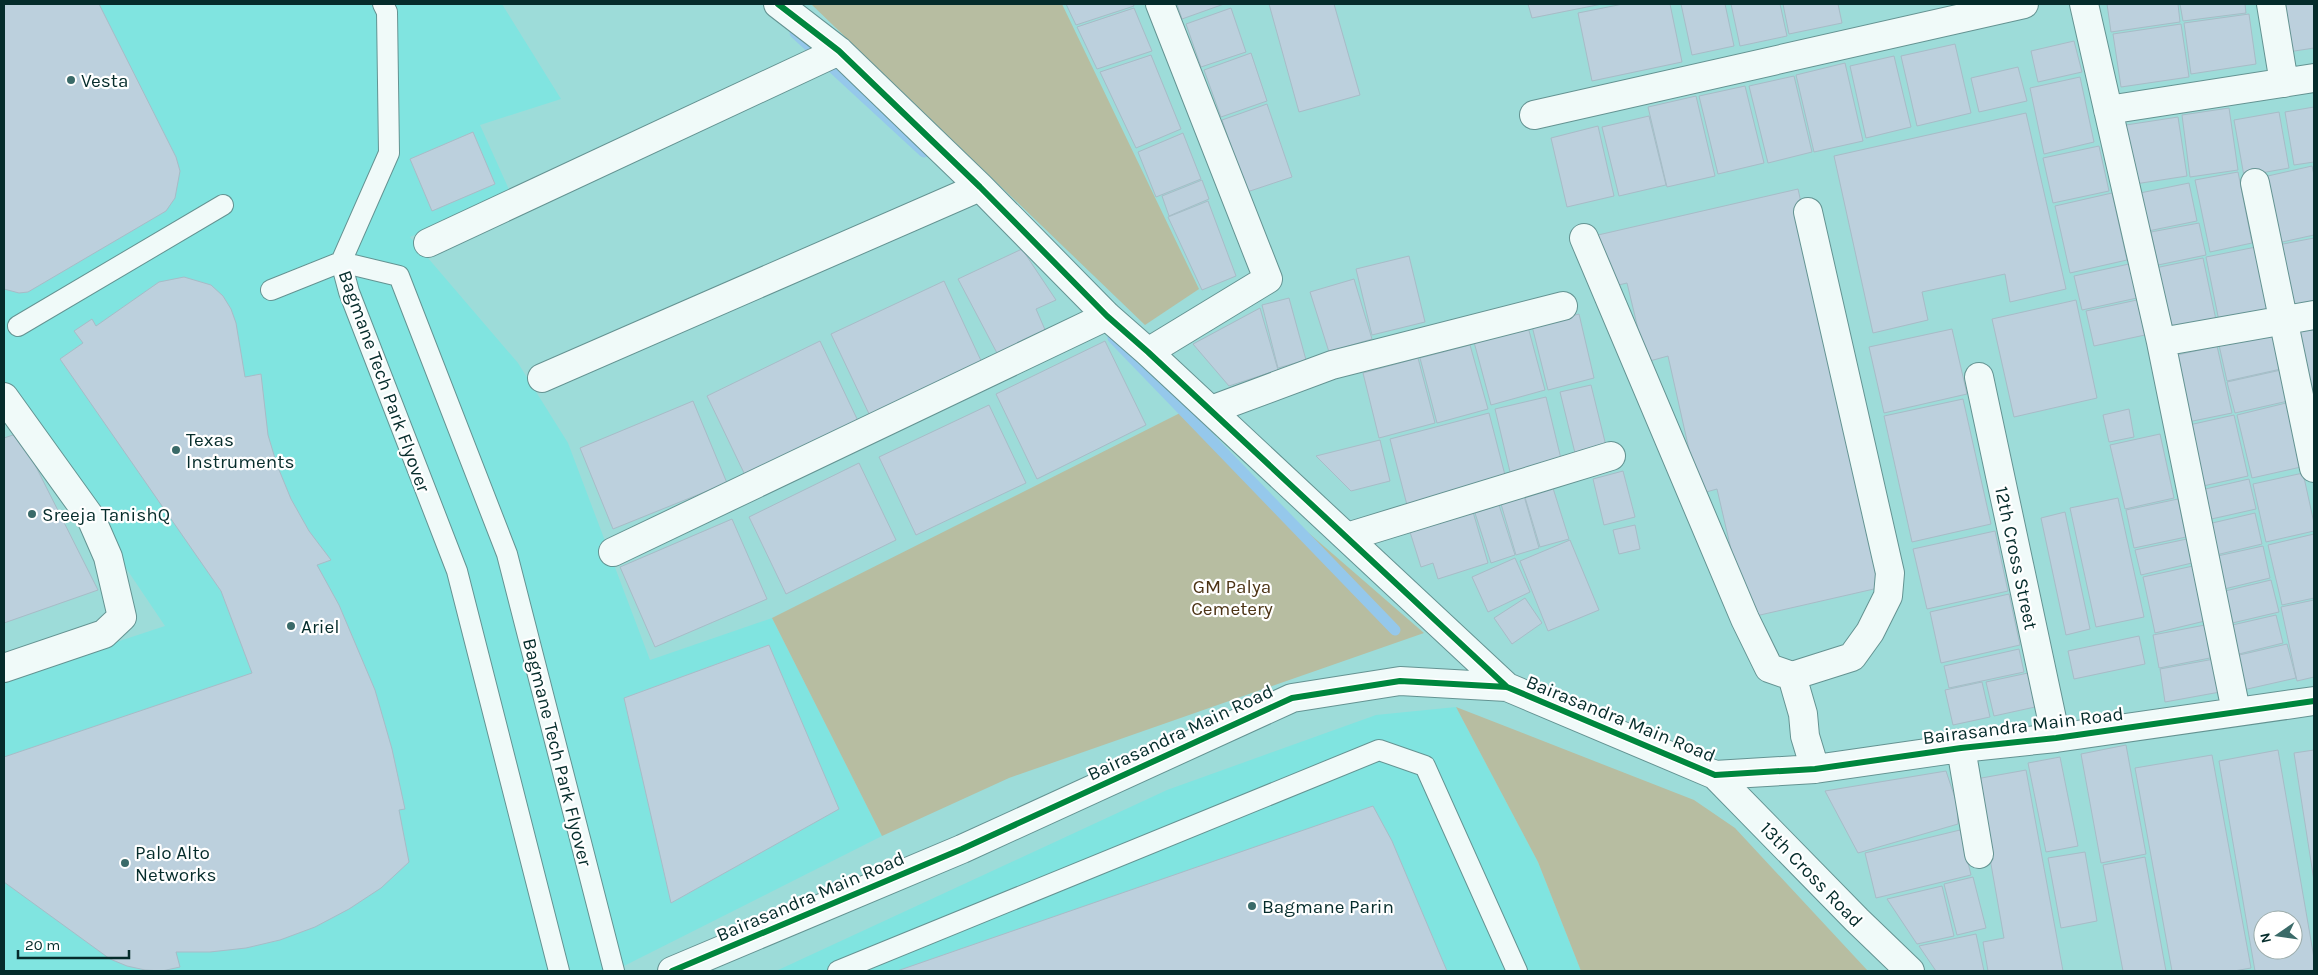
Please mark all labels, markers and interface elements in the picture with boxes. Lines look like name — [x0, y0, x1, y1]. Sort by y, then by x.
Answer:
place label: Vesta — [81, 70, 128, 92]
marker: Vesta — [65, 74, 77, 86]
street label: Bagmane Tech Park Flyover — [334, 267, 435, 495]
place label: Texas Instruments — [186, 429, 294, 473]
marker: Texas Instruments — [170, 444, 182, 456]
street label: 12th Cross Street — [1990, 485, 2042, 632]
place label: Sreeja TanishQ — [42, 504, 170, 526]
marker: Sreeja TanishQ — [26, 508, 38, 520]
park label: GM Palya Cemetery — [1191, 576, 1273, 620]
place label: Ariel — [301, 616, 340, 638]
marker: Ariel — [285, 620, 297, 632]
street label: Bagmane Tech Park Flyover — [518, 636, 596, 869]
street label: Bairasandra Main Road — [1523, 671, 1718, 767]
street label: Bairasandra Main Road — [1084, 680, 1277, 786]
street label: Bairasandra Main Road — [1921, 703, 2125, 749]
street label: 13th Cross Road — [1756, 818, 1867, 932]
place label: Palo Alto Networks — [135, 842, 217, 886]
street label: Bairasandra Main Road — [713, 847, 908, 947]
marker: Palo Alto Networks — [119, 857, 131, 869]
place label: Bagmane Parin — [1262, 896, 1394, 918]
marker: Bagmane Parin — [1246, 900, 1258, 912]
north arrow — [2253, 910, 2303, 960]
scale bar — [18, 928, 129, 960]
text: N — [2256, 931, 2275, 945]
text: 20 m — [25, 936, 60, 954]

